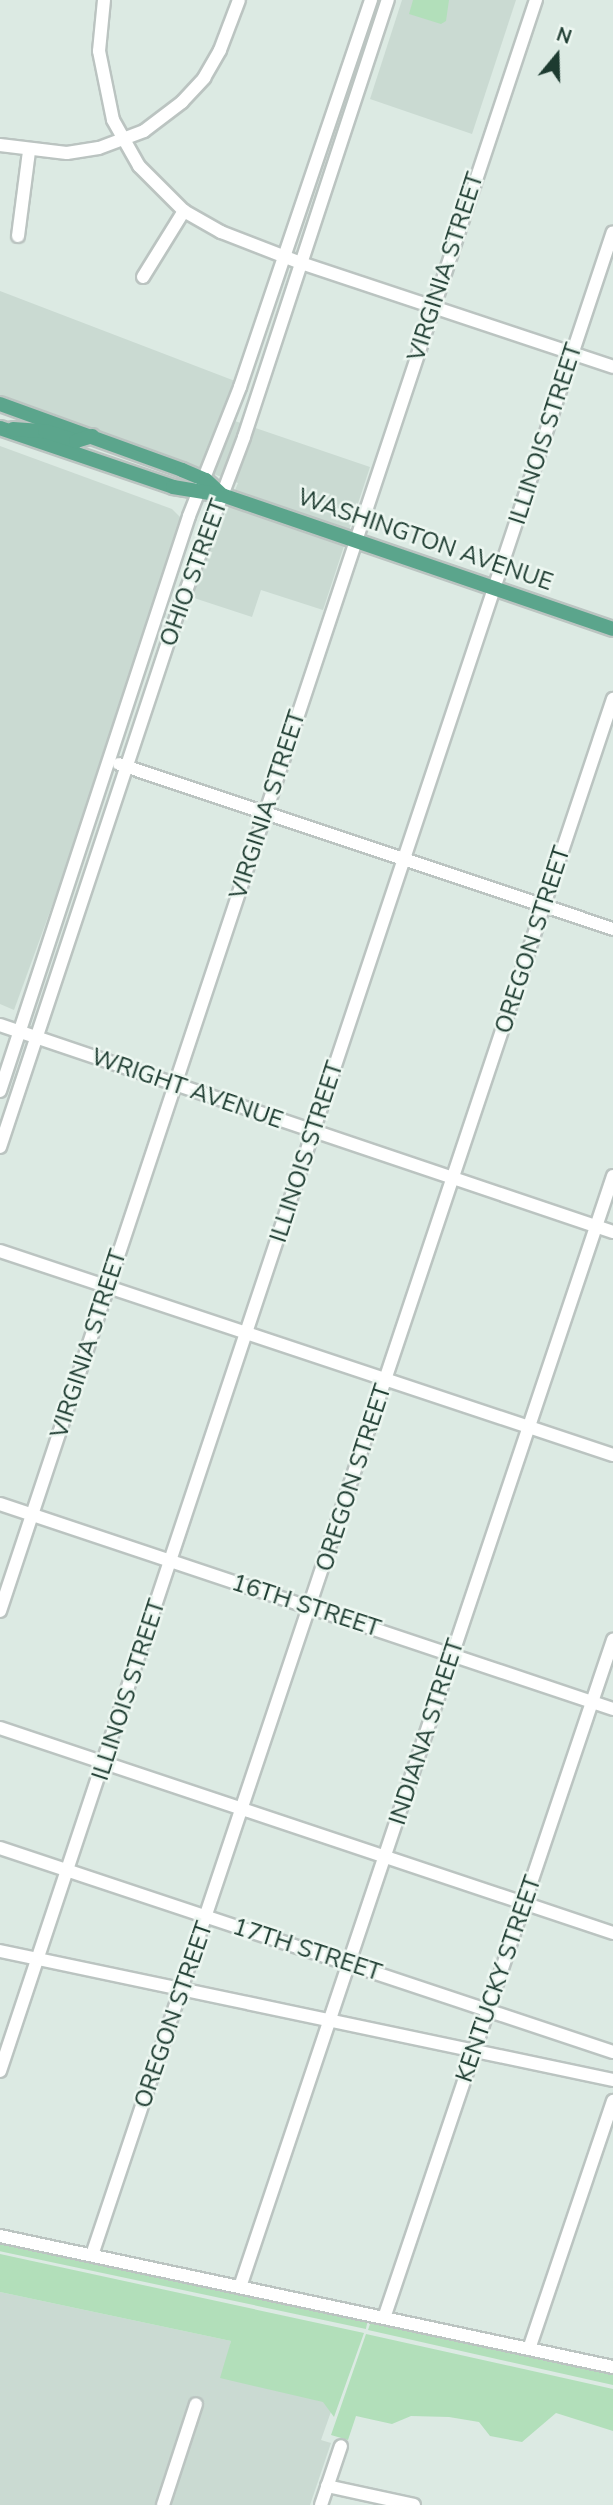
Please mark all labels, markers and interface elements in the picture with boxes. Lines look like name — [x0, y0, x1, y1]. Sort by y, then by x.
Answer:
north arrow — [522, 21, 592, 91]
text: N — [553, 22, 575, 51]
street label: VIRGINIA STREET — [402, 169, 490, 365]
street label: ILLINOIS STREET — [503, 340, 589, 528]
street label: WASHINGTON AVENUE — [294, 483, 556, 597]
street label: OHIO STREET — [154, 496, 234, 650]
street label: VIRGINIA STREET — [224, 707, 312, 903]
street label: OREGON STREET — [489, 843, 577, 1037]
street label: WRIGHT AVENUE — [87, 1043, 287, 1135]
street label: ILLINOIS STREET — [264, 1058, 350, 1246]
street label: VIRGINIA STREET — [45, 1246, 133, 1442]
street label: OREGON STREET — [310, 1381, 398, 1575]
street label: 16TH STREET — [228, 1568, 384, 1644]
street label: ILLINOIS STREET — [86, 1596, 172, 1784]
street label: INDIANA STREET — [383, 1635, 471, 1829]
street label: KENTUCKY STREET — [450, 1872, 548, 2086]
street label: 17TH STREET — [229, 1912, 385, 1988]
street label: OREGON STREET — [129, 1918, 219, 2112]

